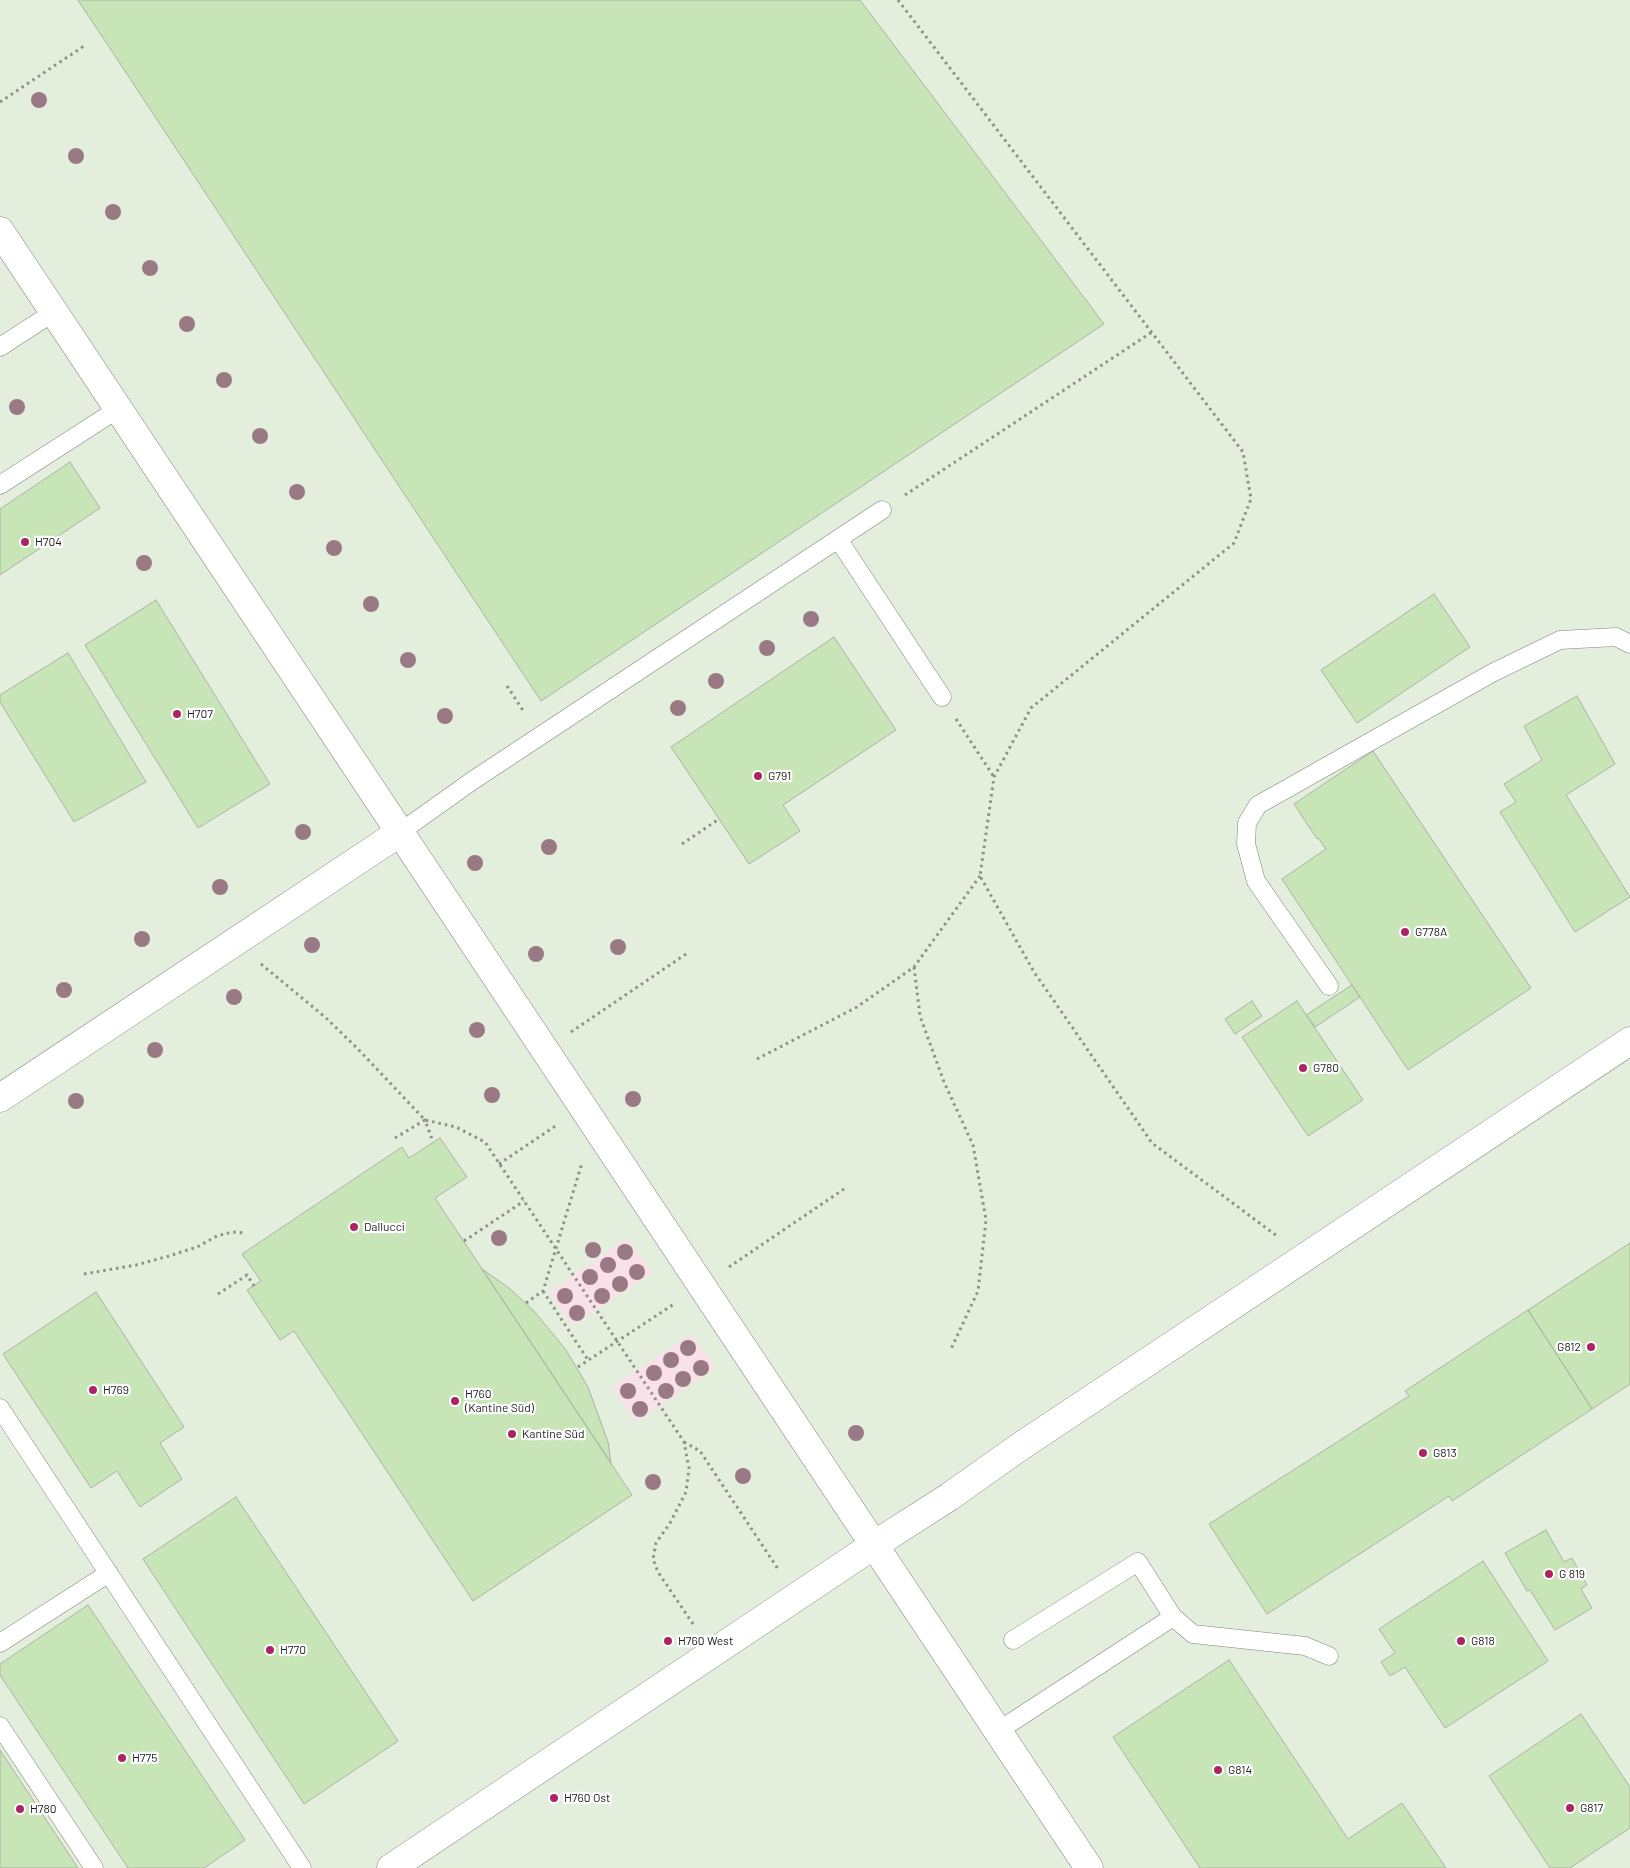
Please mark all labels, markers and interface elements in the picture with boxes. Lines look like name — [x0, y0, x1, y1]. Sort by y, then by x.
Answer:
place label: H704 — [35, 535, 62, 549]
marker: H704 — [19, 536, 31, 548]
place label: H707 — [187, 707, 213, 721]
marker: H707 — [171, 708, 183, 720]
place label: G791 — [768, 769, 791, 783]
marker: G791 — [752, 770, 764, 782]
place label: G778A — [1415, 925, 1447, 939]
marker: G778A — [1399, 926, 1411, 938]
place label: G780 — [1313, 1061, 1339, 1075]
marker: G780 — [1297, 1062, 1309, 1074]
place label: Dallucci — [364, 1220, 405, 1234]
marker: Dallucci — [348, 1221, 360, 1233]
place label: G812 — [1557, 1340, 1581, 1354]
marker: G812 — [1585, 1341, 1597, 1353]
place label: H769 — [103, 1383, 129, 1397]
marker: H769 — [87, 1384, 99, 1396]
place label: H760 (Kantine Süd) — [465, 1387, 534, 1415]
marker: H760 (Kantine Süd) — [449, 1395, 461, 1407]
place label: Kantine Süd — [522, 1427, 585, 1441]
marker: Kantine Süd — [506, 1428, 518, 1440]
place label: G813 — [1433, 1446, 1457, 1460]
marker: G813 — [1417, 1447, 1429, 1459]
place label: G 819 — [1559, 1567, 1585, 1581]
marker: G 819 — [1543, 1568, 1555, 1580]
place label: H760 West — [678, 1634, 733, 1648]
place label: G818 — [1471, 1634, 1495, 1648]
marker: H760 West — [662, 1635, 674, 1647]
marker: G818 — [1455, 1635, 1467, 1647]
place label: H770 — [280, 1643, 306, 1657]
marker: H770 — [264, 1644, 276, 1656]
place label: H775 — [132, 1751, 157, 1765]
marker: H775 — [116, 1752, 128, 1764]
place label: G814 — [1228, 1763, 1252, 1777]
marker: G814 — [1212, 1764, 1224, 1776]
place label: H760 Ost — [564, 1791, 610, 1805]
marker: H760 Ost — [548, 1792, 560, 1804]
place label: G817 — [1580, 1801, 1603, 1815]
place label: H780 — [30, 1802, 57, 1816]
marker: G817 — [1564, 1802, 1576, 1814]
marker: H780 — [14, 1803, 26, 1815]

